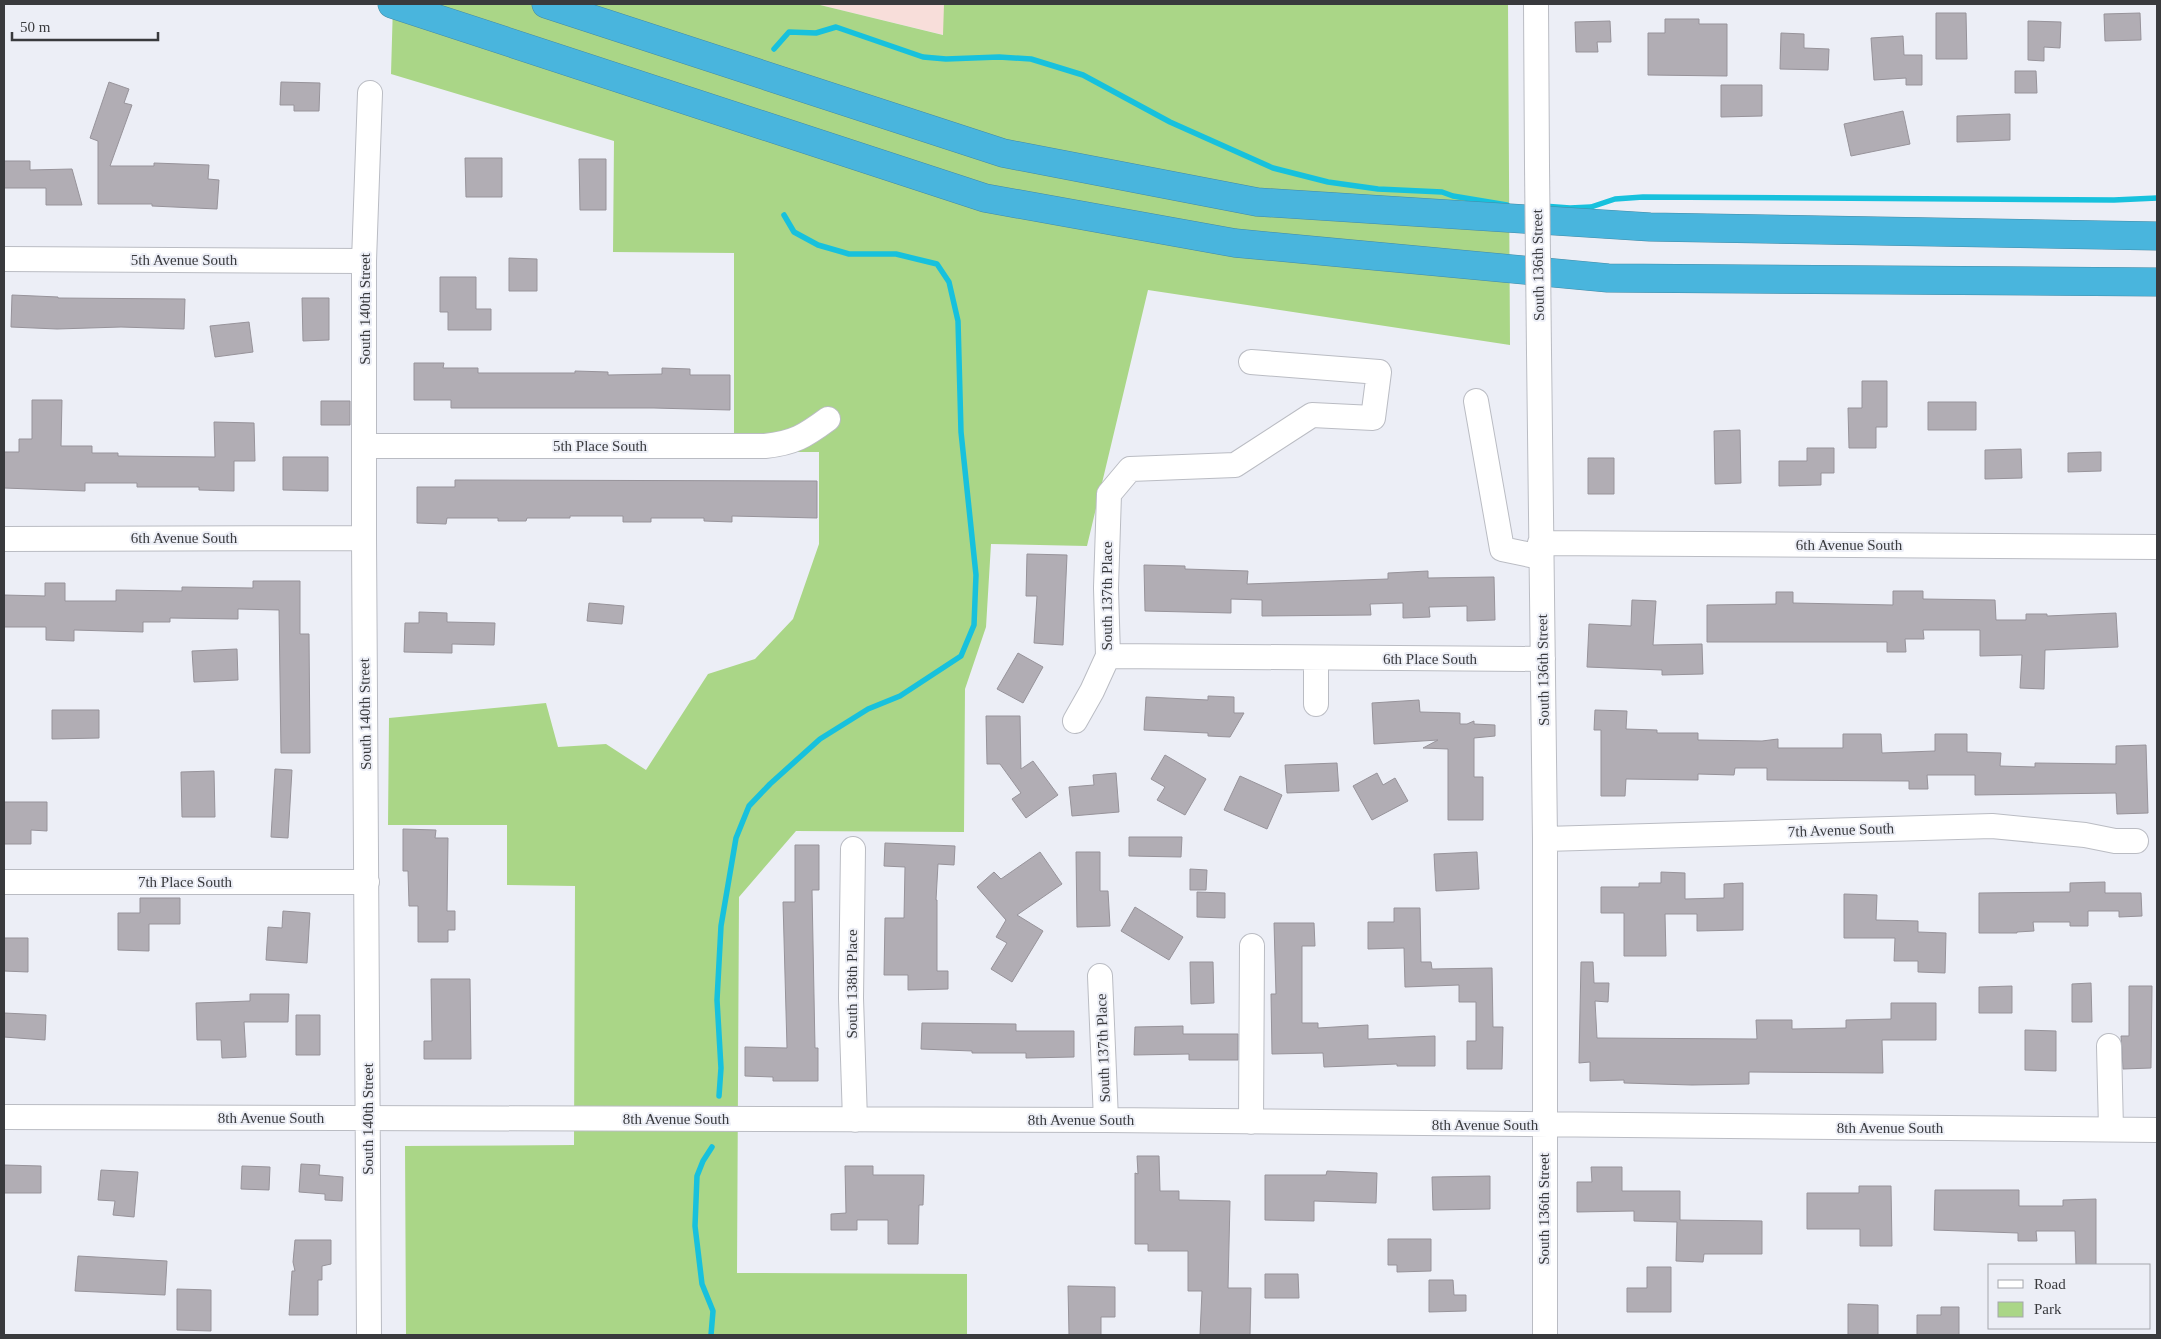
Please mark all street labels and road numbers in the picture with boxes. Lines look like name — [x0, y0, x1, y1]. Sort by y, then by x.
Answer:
street label: South 136th Street — [1529, 208, 1547, 321]
street label: 5th Avenue South — [131, 252, 238, 268]
street label: South 140th Street — [357, 252, 373, 365]
street label: 5th Place South — [553, 438, 648, 454]
street label: 6th Avenue South — [131, 530, 238, 546]
street label: 6th Avenue South — [1796, 537, 1903, 553]
street label: South 137th Place — [1099, 541, 1115, 651]
street label: South 136th Street — [1534, 613, 1552, 726]
street label: 6th Place South — [1383, 651, 1478, 667]
street label: South 140th Street — [356, 657, 374, 770]
street label: 7th Avenue South — [1788, 820, 1895, 840]
street label: 7th Place South — [138, 874, 233, 890]
street label: South 138th Place — [844, 929, 860, 1039]
street label: South 137th Place — [1093, 993, 1113, 1103]
street label: South 140th Street — [360, 1062, 376, 1175]
street label: 8th Avenue South — [218, 1110, 325, 1126]
street label: 8th Avenue South — [623, 1111, 730, 1127]
street label: 8th Avenue South — [1028, 1112, 1135, 1128]
street label: 8th Avenue South — [1432, 1117, 1539, 1133]
street label: 8th Avenue South — [1837, 1120, 1944, 1136]
street label: South 136th Street — [1536, 1152, 1552, 1265]

